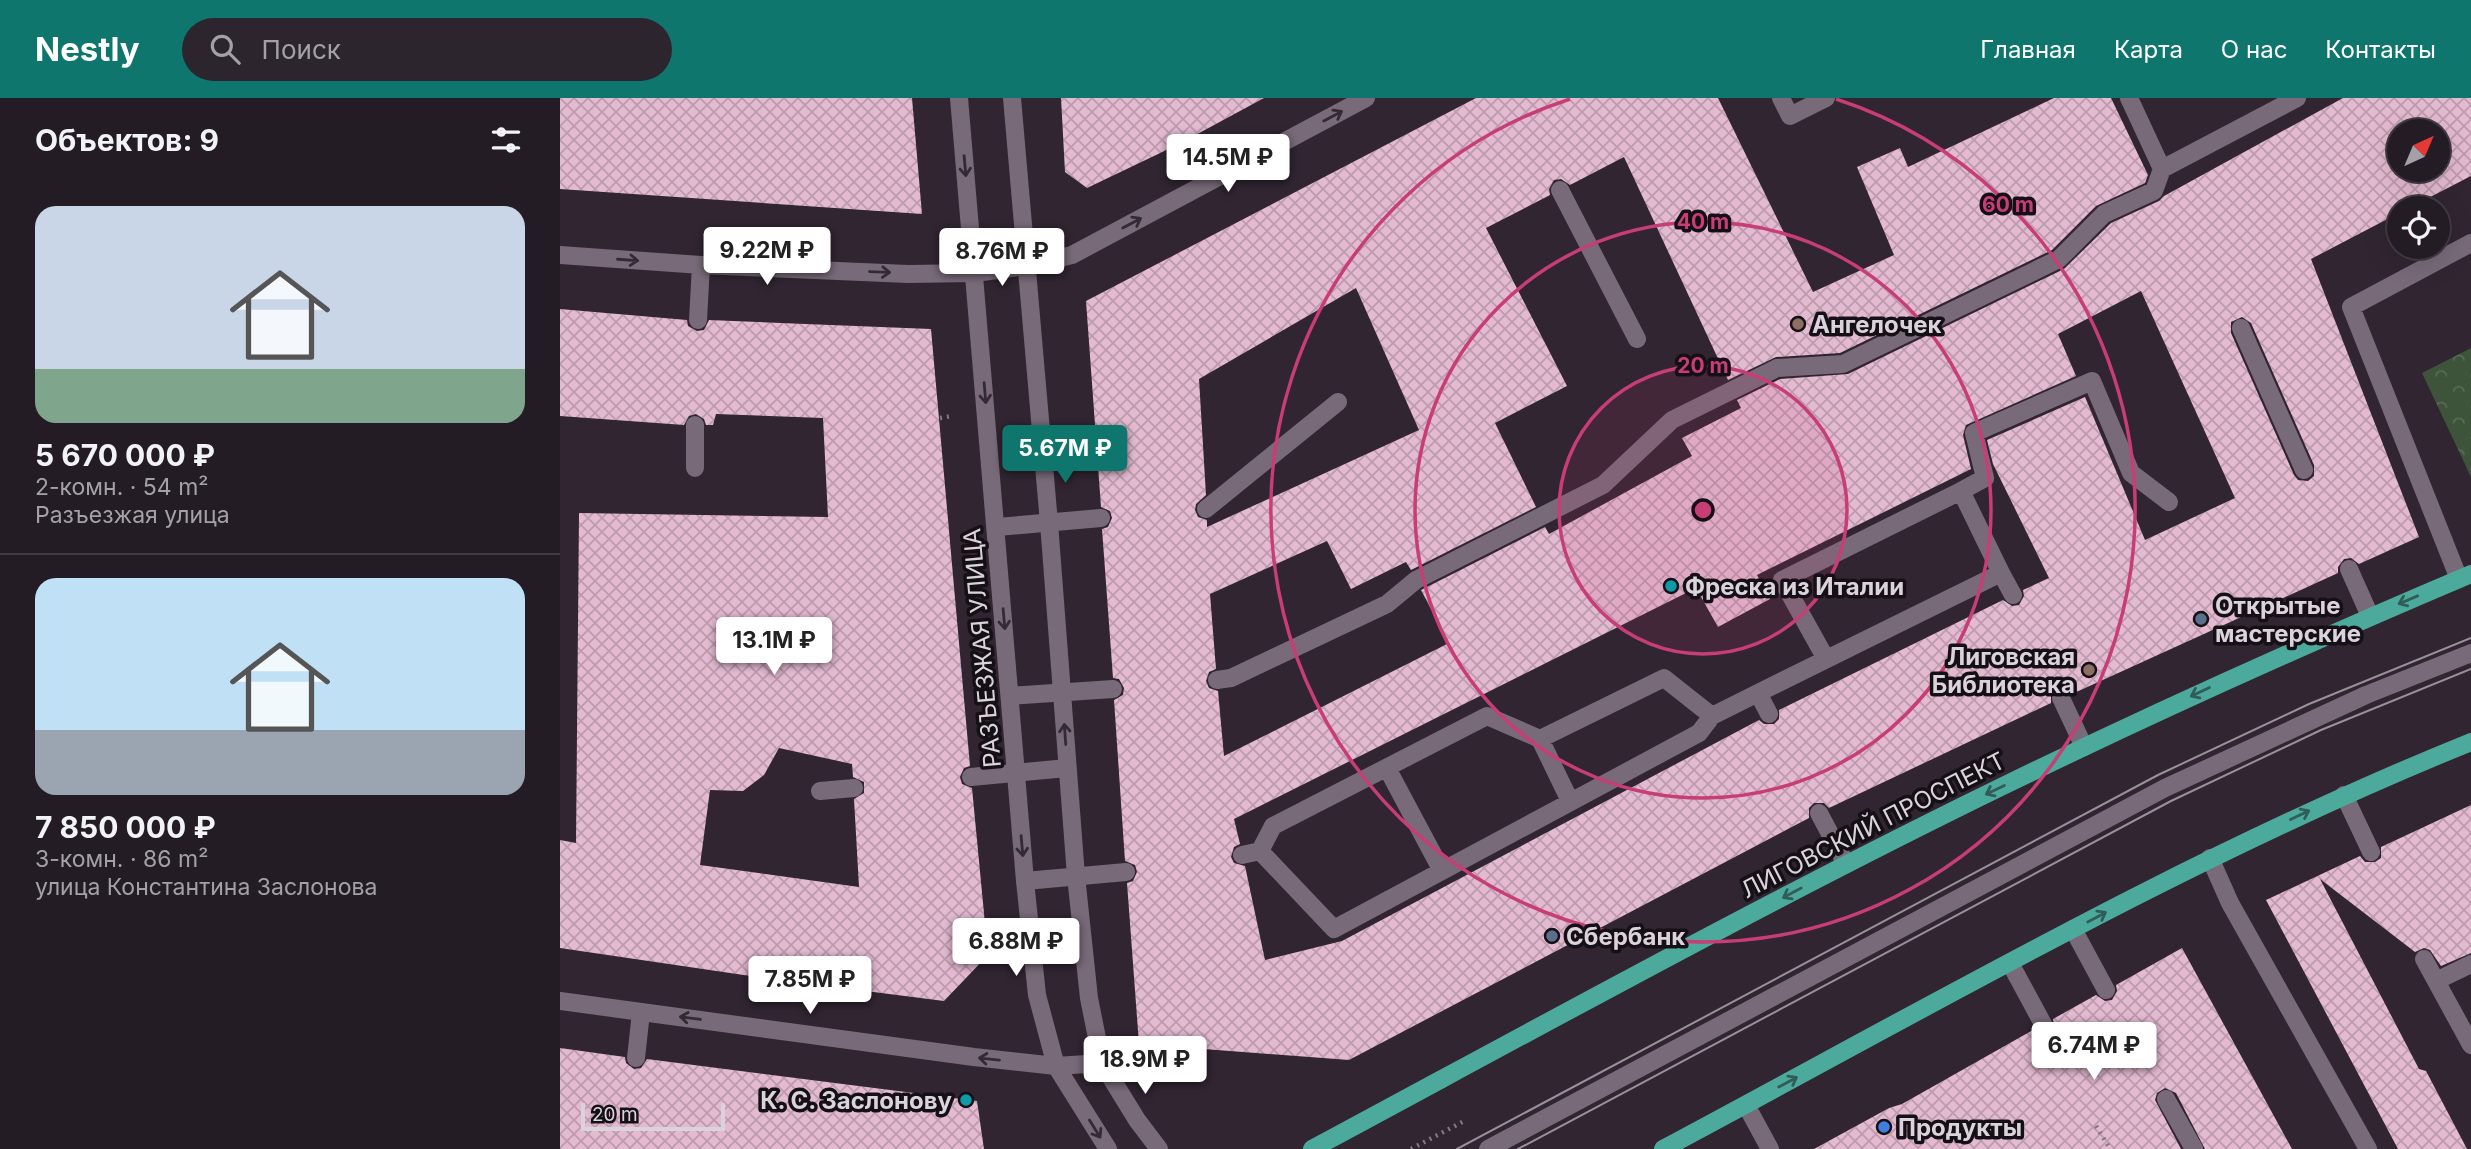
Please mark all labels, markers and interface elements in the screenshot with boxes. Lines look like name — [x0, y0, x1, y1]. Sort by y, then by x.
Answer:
search box — [182, 18, 672, 81]
text: Nestly — [35, 29, 140, 69]
icon: search — [206, 30, 244, 68]
text: Поиск — [262, 34, 341, 65]
text: Главная — [1980, 35, 2076, 64]
text: Карта — [2114, 35, 2183, 64]
text: О нас — [2221, 35, 2287, 64]
text: Контакты — [2325, 35, 2436, 64]
one-way arrow — [1322, 108, 1343, 122]
north arrow — [2387, 119, 2450, 182]
map controls — [2387, 119, 2450, 259]
icon: filters — [487, 121, 525, 159]
text: Объектов: 9 — [35, 122, 219, 158]
pin: 14.5M ₽ — [1163, 134, 1293, 194]
text: 14.5M ₽ — [1183, 143, 1273, 171]
one-way arrow — [959, 154, 972, 177]
text: 60 m — [1982, 192, 2034, 217]
button: locate — [2387, 196, 2450, 259]
text: 40 m — [1677, 209, 1729, 234]
one-way arrow — [1122, 216, 1142, 230]
pin: 9.22M ₽ — [702, 228, 832, 287]
pin: 8.76M ₽ — [937, 228, 1067, 288]
text: 9.22M ₽ — [720, 236, 814, 264]
text: 8.76M ₽ — [955, 237, 1049, 265]
icon: home — [217, 252, 343, 378]
one-way arrow — [616, 254, 639, 267]
one-way arrow — [868, 266, 891, 279]
place label: Ангелочек — [1812, 310, 1942, 339]
marker: Ангелочек — [1790, 316, 1806, 332]
text: 20 m — [1677, 353, 1729, 378]
one-way arrow — [978, 381, 991, 403]
pin: 5.67M ₽ — [1000, 426, 1130, 485]
text: 5.67M ₽ — [1018, 434, 1112, 462]
text: 5 670 000 ₽ — [35, 437, 215, 473]
text: 2-комн. · 54 m² — [35, 473, 208, 501]
centre of rings — [1691, 498, 1715, 522]
text: Разъезжая улица — [35, 501, 230, 529]
street label: РАЗЪЕЗЖАЯ УЛИЦА — [957, 527, 1007, 769]
place label: Фреска из Италии — [1685, 572, 1904, 601]
marker: Фреска из Италии — [1663, 578, 1679, 594]
place label: Открытые мастерские — [2215, 591, 2361, 648]
one-way arrow — [2398, 594, 2419, 607]
one-way arrow — [998, 608, 1011, 630]
marker: Открытые мастерские — [2193, 611, 2209, 627]
pin: 13.1M ₽ — [709, 618, 839, 677]
icon: home — [217, 624, 343, 750]
text: 13.1M ₽ — [732, 626, 816, 654]
place label: Лиговская Библиотека — [1932, 642, 2075, 699]
marker: Лиговская Библиотека — [2081, 662, 2097, 678]
one-way arrow — [2190, 686, 2211, 699]
one-way arrow — [1058, 724, 1071, 746]
street label: ЛИГОВСКИЙ ПРОСПЕКТ — [1736, 745, 2010, 904]
one-way arrow — [1985, 783, 2006, 797]
one-way arrow — [2289, 808, 2310, 821]
text: 7 850 000 ₽ — [35, 809, 216, 845]
one-way arrow — [1016, 834, 1029, 857]
text: 3-комн. · 86 m² — [35, 845, 208, 873]
text: улица Константина Заслонова — [35, 873, 377, 901]
one-way arrow — [1782, 887, 1803, 900]
one-way arrow — [2086, 909, 2106, 923]
pin: 6.88M ₽ — [951, 918, 1081, 978]
place label: Сбербанк — [1566, 922, 1685, 951]
text: 6.88M ₽ — [968, 927, 1064, 955]
marker: Сбербанк — [1544, 928, 1560, 944]
pin: 7.85M ₽ — [745, 956, 875, 1016]
text: 7.85M ₽ — [764, 965, 856, 993]
one-way arrow — [679, 1012, 702, 1025]
pin: 6.74M ₽ — [2029, 1023, 2159, 1082]
text: 6.74M ₽ — [2048, 1031, 2140, 1059]
pin: 18.9M ₽ — [1080, 1037, 1210, 1096]
text: 18.9M ₽ — [1100, 1045, 1190, 1073]
one-way arrow — [978, 1052, 1000, 1065]
one-way arrow — [1777, 1075, 1798, 1088]
place label: К. С. Заслонову — [760, 1086, 953, 1115]
marker: К. С. Заслонову — [958, 1092, 974, 1108]
scale bar — [581, 1100, 724, 1132]
text: 20 m — [592, 1103, 638, 1126]
place label: Продукты — [1898, 1113, 2022, 1142]
one-way arrow — [1088, 1118, 1102, 1138]
marker: Продукты — [1876, 1119, 1892, 1135]

